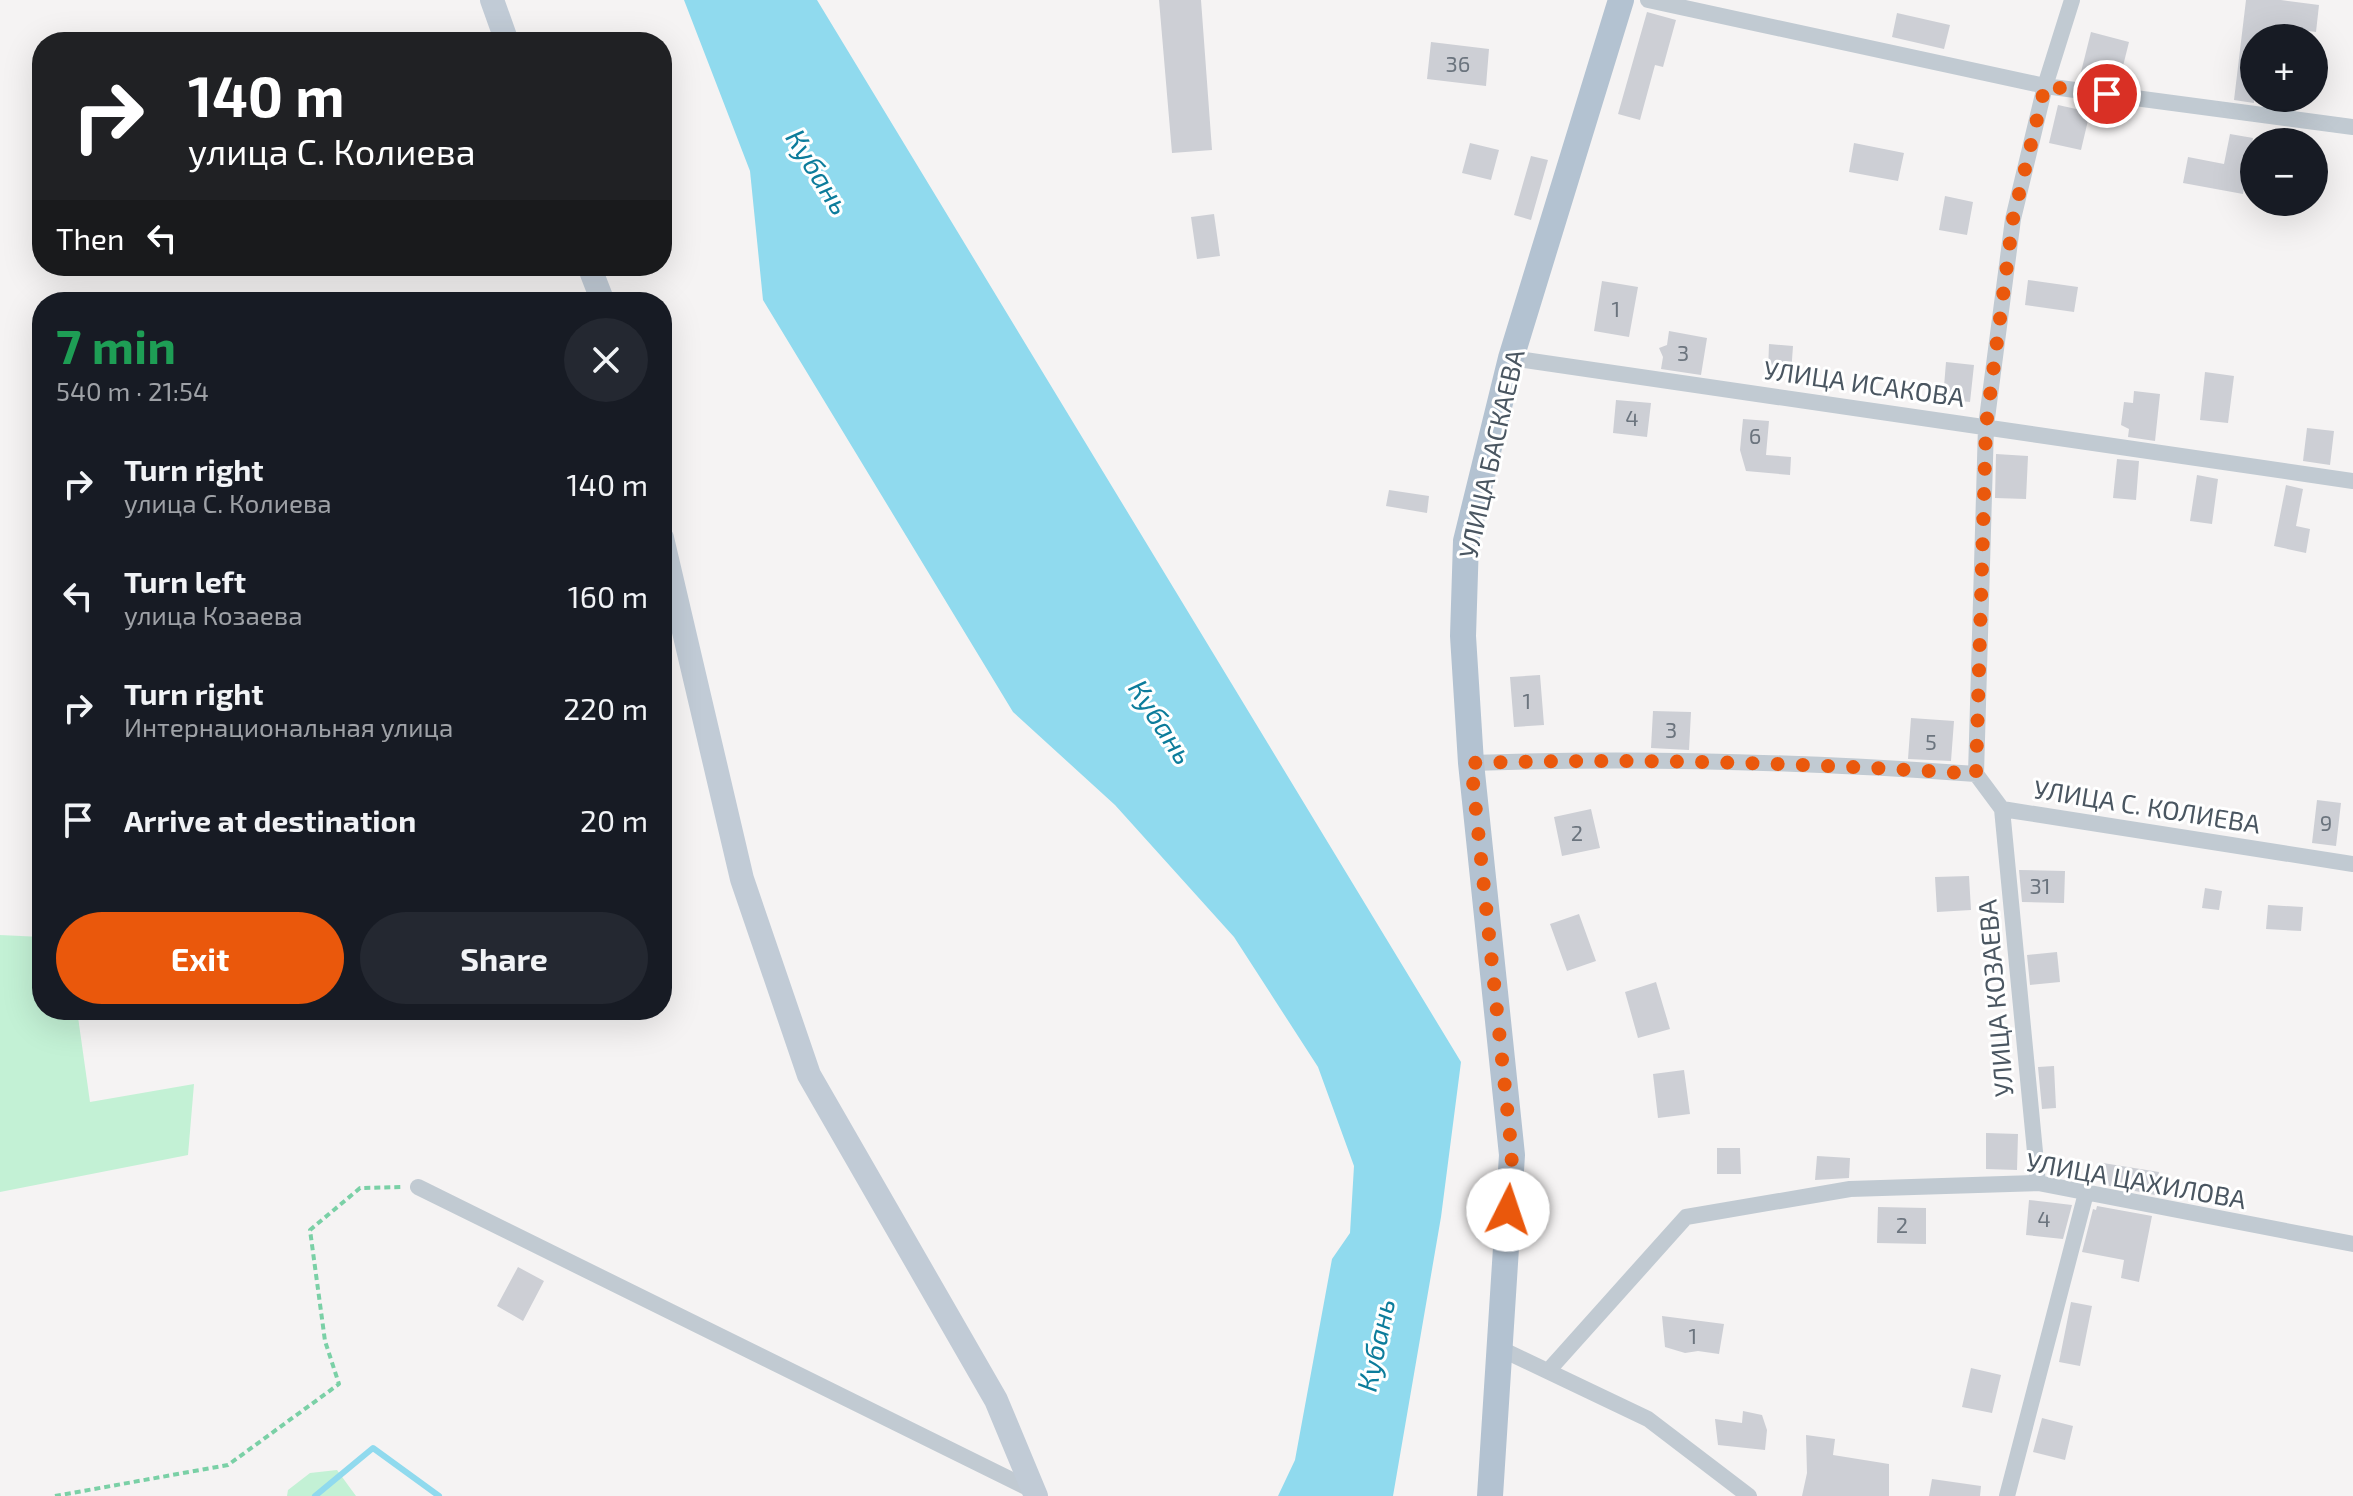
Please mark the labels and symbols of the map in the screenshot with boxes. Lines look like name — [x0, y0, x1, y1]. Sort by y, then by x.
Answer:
house number: 36 — [1446, 50, 1470, 76]
pin — [2073, 60, 2141, 128]
water label: Кубань — [779, 123, 858, 220]
house number: 1 — [1612, 295, 1620, 321]
house number: 3 — [1677, 339, 1689, 365]
street label: УЛИЦА БАСКАЕВА — [1451, 346, 1530, 561]
street label: УЛИЦА ИСАКОВА — [1762, 353, 1967, 412]
house number: 4 — [1625, 404, 1639, 430]
house number: 6 — [1749, 422, 1761, 448]
water label: Кубань — [1122, 673, 1202, 770]
house number: 1 — [1523, 687, 1531, 713]
house number: 3 — [1665, 716, 1677, 742]
house number: 5 — [1925, 728, 1937, 754]
street label: УЛИЦА С. КОЛИЕВА — [2032, 772, 2263, 839]
house number: 9 — [2320, 809, 2332, 835]
house number: 2 — [1571, 819, 1583, 845]
house number: 31 — [2030, 872, 2051, 898]
street label: УЛИЦА КОЗАЕВА — [1970, 898, 2019, 1098]
street label: УЛИЦА ЦАХИЛОВА — [2024, 1145, 2249, 1214]
position arrow — [1466, 1168, 1550, 1252]
house number: 4 — [2037, 1205, 2051, 1231]
house number: 2 — [1896, 1211, 1908, 1237]
water label: Кубань — [1349, 1295, 1401, 1394]
house number: 1 — [1689, 1322, 1697, 1348]

